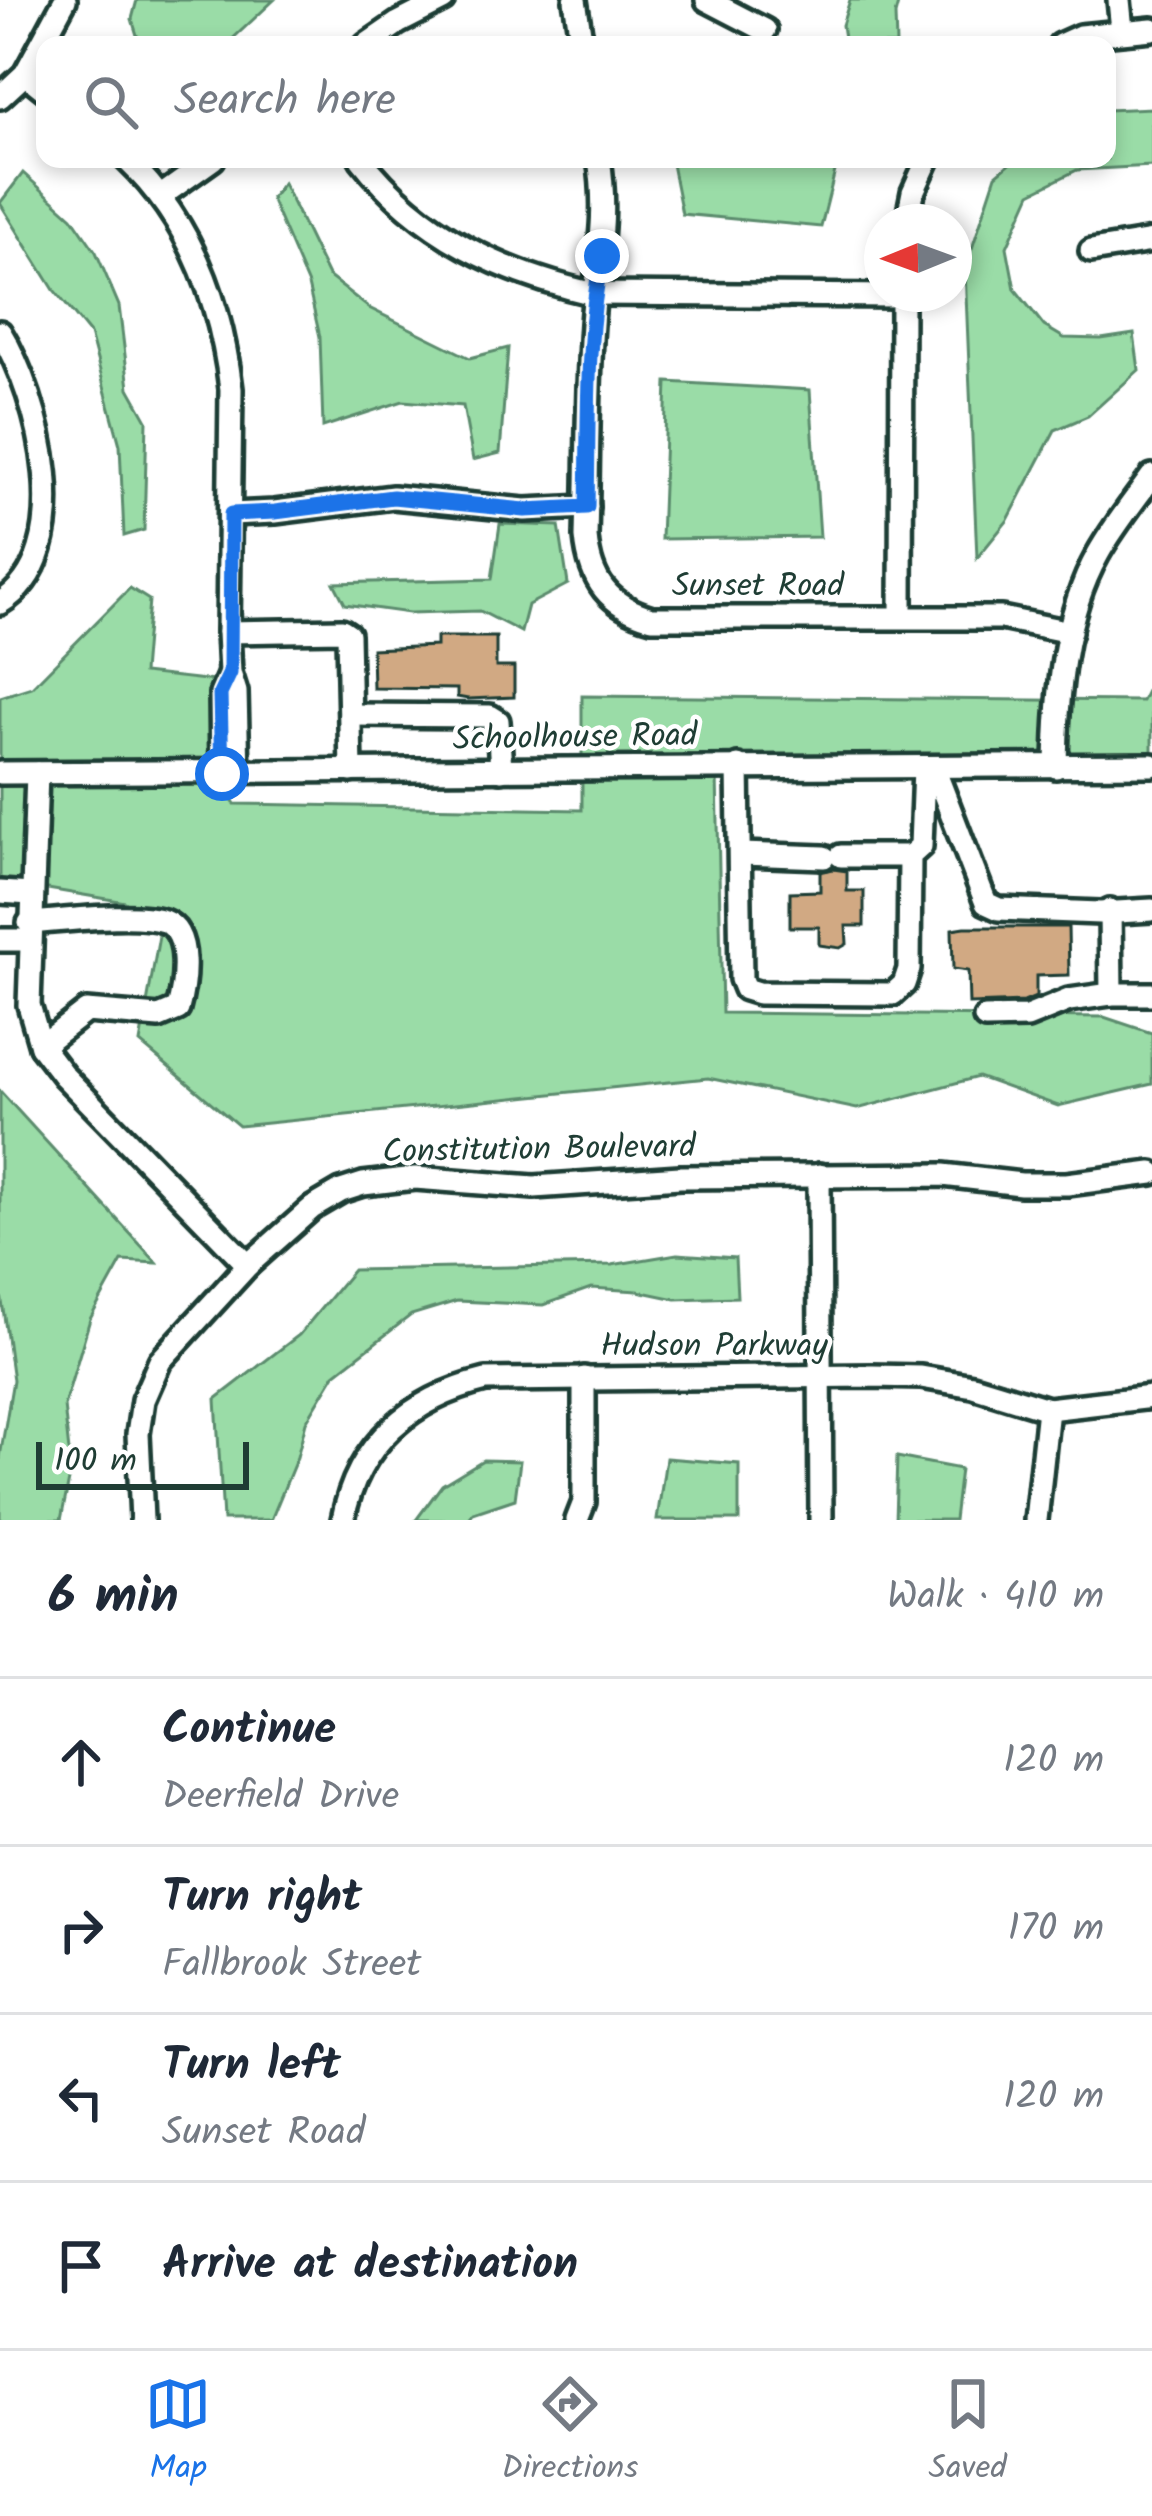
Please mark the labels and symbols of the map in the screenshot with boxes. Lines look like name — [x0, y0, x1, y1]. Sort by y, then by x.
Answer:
north arrow — [864, 204, 972, 312]
route end — [575, 229, 629, 283]
street label: Sunset Road — [672, 561, 846, 614]
street label: Schoolhouse Road — [452, 710, 699, 767]
route start — [195, 747, 249, 801]
street label: Constitution Boulevard — [382, 1121, 698, 1180]
street label: Hudson Parkway — [600, 1321, 828, 1374]
scale bar — [36, 1436, 249, 1489]

